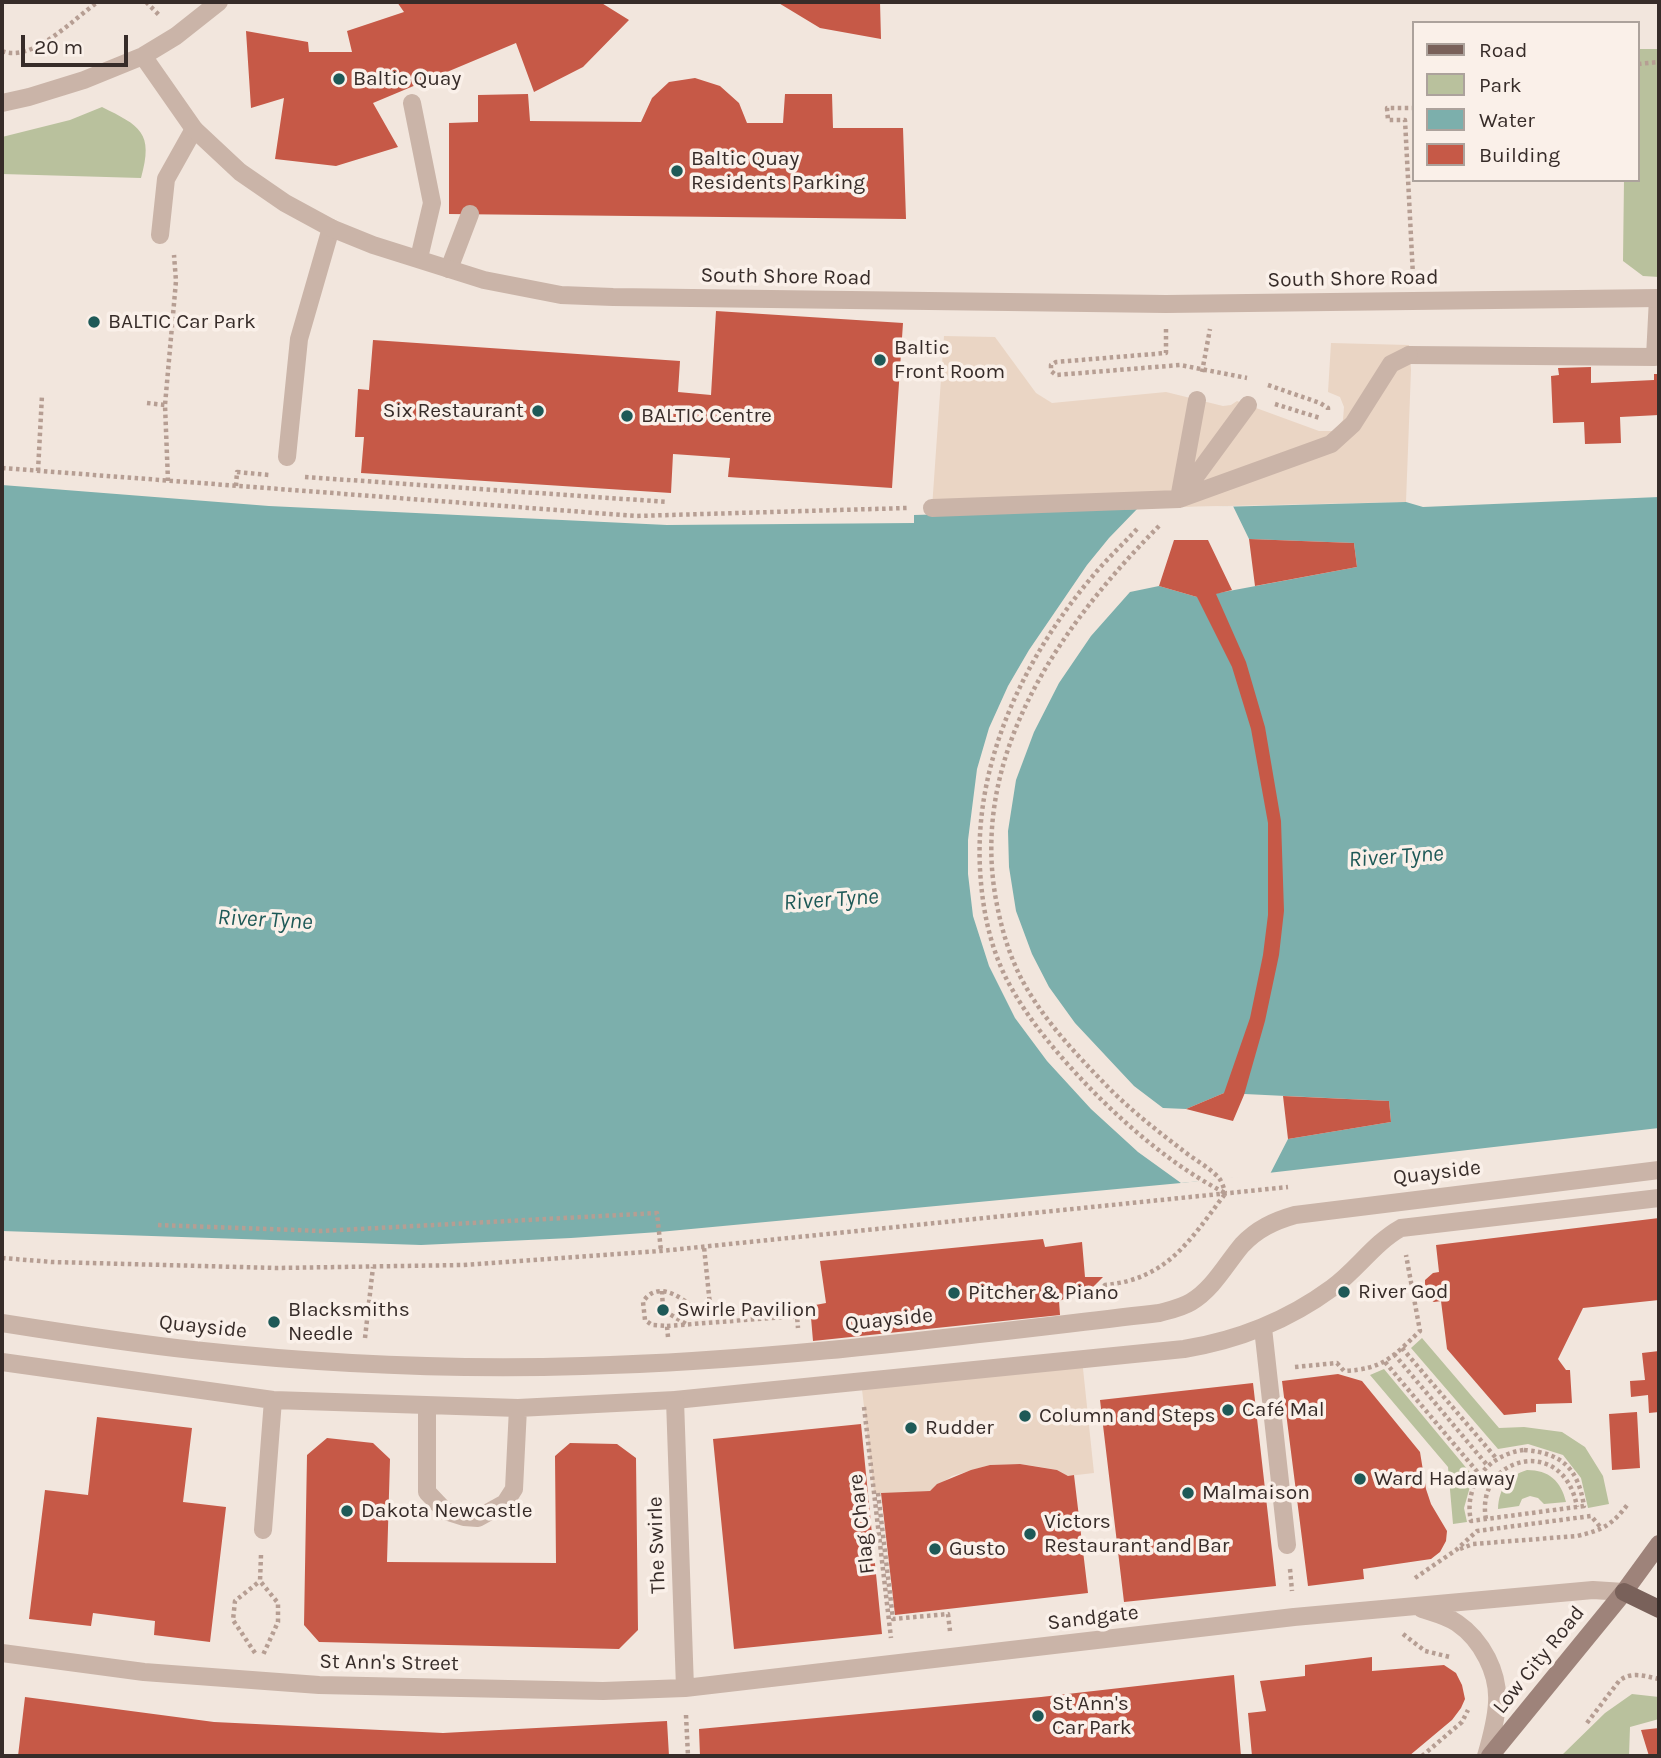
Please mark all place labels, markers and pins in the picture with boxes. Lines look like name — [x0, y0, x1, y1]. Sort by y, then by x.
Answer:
place label: Baltic Quay — [353, 66, 461, 92]
marker: Baltic Quay — [331, 71, 347, 87]
place label: Baltic Quay Residents Parking — [691, 146, 865, 196]
marker: Baltic Quay Residents Parking — [669, 163, 685, 179]
place label: BALTIC Car Park — [108, 309, 256, 335]
marker: BALTIC Car Park — [86, 314, 102, 330]
place label: Baltic Front Room — [894, 335, 1005, 385]
marker: Baltic Front Room — [872, 352, 888, 368]
place label: Six Restaurant — [383, 398, 524, 424]
marker: Six Restaurant — [530, 403, 546, 419]
place label: BALTIC Centre — [641, 403, 772, 429]
marker: BALTIC Centre — [619, 408, 635, 424]
place label: River God — [1358, 1279, 1448, 1305]
place label: Pitcher & Piano — [968, 1280, 1118, 1306]
marker: River God — [1336, 1284, 1352, 1300]
marker: Pitcher & Piano — [946, 1285, 962, 1301]
place label: Blacksmiths Needle — [288, 1297, 410, 1347]
place label: Swirle Pavilion — [677, 1297, 817, 1323]
marker: Swirle Pavilion — [655, 1302, 671, 1318]
marker: Blacksmiths Needle — [266, 1314, 282, 1330]
place label: Café Mal — [1242, 1397, 1325, 1423]
marker: Café Mal — [1220, 1402, 1236, 1418]
place label: Column and Steps — [1039, 1403, 1216, 1429]
marker: Column and Steps — [1017, 1408, 1033, 1424]
place label: Rudder — [925, 1415, 994, 1441]
marker: Rudder — [903, 1420, 919, 1436]
place label: Ward Hadaway — [1374, 1466, 1515, 1492]
marker: Ward Hadaway — [1352, 1471, 1368, 1487]
place label: Malmaison — [1202, 1480, 1310, 1506]
marker: Malmaison — [1180, 1485, 1196, 1501]
place label: Dakota Newcastle — [361, 1498, 533, 1524]
marker: Dakota Newcastle — [339, 1503, 355, 1519]
place label: Victors Restaurant and Bar — [1044, 1509, 1229, 1559]
marker: Victors Restaurant and Bar — [1022, 1526, 1038, 1542]
place label: Gusto — [949, 1536, 1006, 1562]
marker: Gusto — [927, 1541, 943, 1557]
place label: St Ann's Car Park — [1052, 1691, 1132, 1741]
marker: St Ann's Car Park — [1030, 1708, 1046, 1724]

